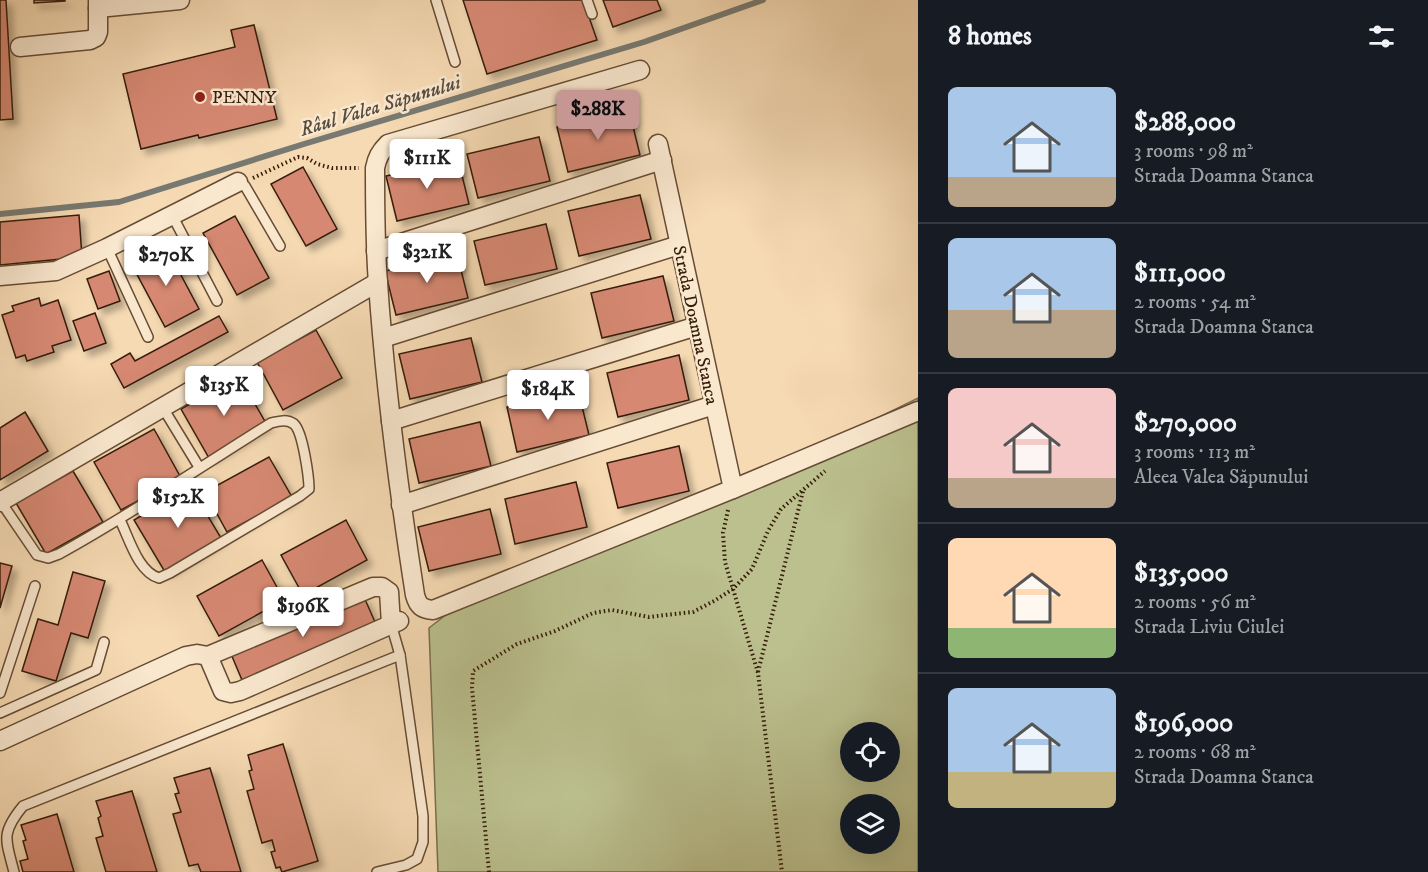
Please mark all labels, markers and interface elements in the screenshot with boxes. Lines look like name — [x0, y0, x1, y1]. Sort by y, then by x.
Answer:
text: 8 homes — [948, 20, 1032, 53]
icon: filters — [1365, 20, 1398, 53]
water label: Râul Valea Săpunului — [296, 70, 465, 143]
place label: PENNY — [212, 87, 277, 109]
marker: PENNY — [193, 90, 207, 104]
pin: $288K — [556, 90, 640, 141]
text: $288K — [571, 97, 625, 122]
text: $288,000 — [1134, 106, 1236, 139]
icon: home — [996, 111, 1068, 183]
pin: $111K — [385, 139, 469, 190]
text: 3 rooms · 98 m² — [1134, 139, 1253, 164]
text: $111K — [404, 146, 451, 171]
text: Strada Doamna Stanca — [1134, 164, 1314, 189]
pin: $321K — [385, 233, 469, 284]
pin: $270K — [124, 236, 208, 287]
text: $321K — [402, 240, 452, 265]
text: $270K — [138, 243, 194, 268]
street label: Strada Doamna Stanca — [667, 244, 723, 407]
text: $111,000 — [1134, 257, 1226, 290]
icon: home — [996, 262, 1068, 334]
text: 2 rooms · 54 m² — [1134, 290, 1256, 315]
text: Strada Doamna Stanca — [1134, 315, 1314, 340]
pin: $135K — [182, 366, 266, 417]
pin: $184K — [506, 370, 590, 421]
text: $135K — [199, 373, 249, 398]
text: $184K — [521, 377, 575, 402]
text: $270,000 — [1134, 407, 1237, 440]
icon: home — [996, 412, 1068, 484]
text: 3 rooms · 113 m² — [1134, 440, 1255, 465]
text: Aleea Valea Săpunului — [1134, 465, 1308, 490]
pin: $152K — [136, 478, 220, 529]
text: $152K — [152, 485, 204, 510]
text: $135,000 — [1134, 557, 1229, 590]
icon: home — [996, 562, 1068, 634]
pin: $196K — [261, 587, 345, 638]
text: 2 rooms · 56 m² — [1134, 590, 1256, 615]
text: $196K — [277, 594, 329, 619]
text: Strada Liviu Ciulei — [1134, 615, 1284, 640]
text: $196,000 — [1134, 707, 1233, 740]
icon: home — [996, 712, 1068, 784]
map controls — [840, 722, 900, 854]
button: locate — [840, 722, 900, 782]
text: 2 rooms · 68 m² — [1134, 740, 1256, 765]
text: Strada Doamna Stanca — [1134, 765, 1314, 790]
button: layers — [840, 794, 900, 854]

